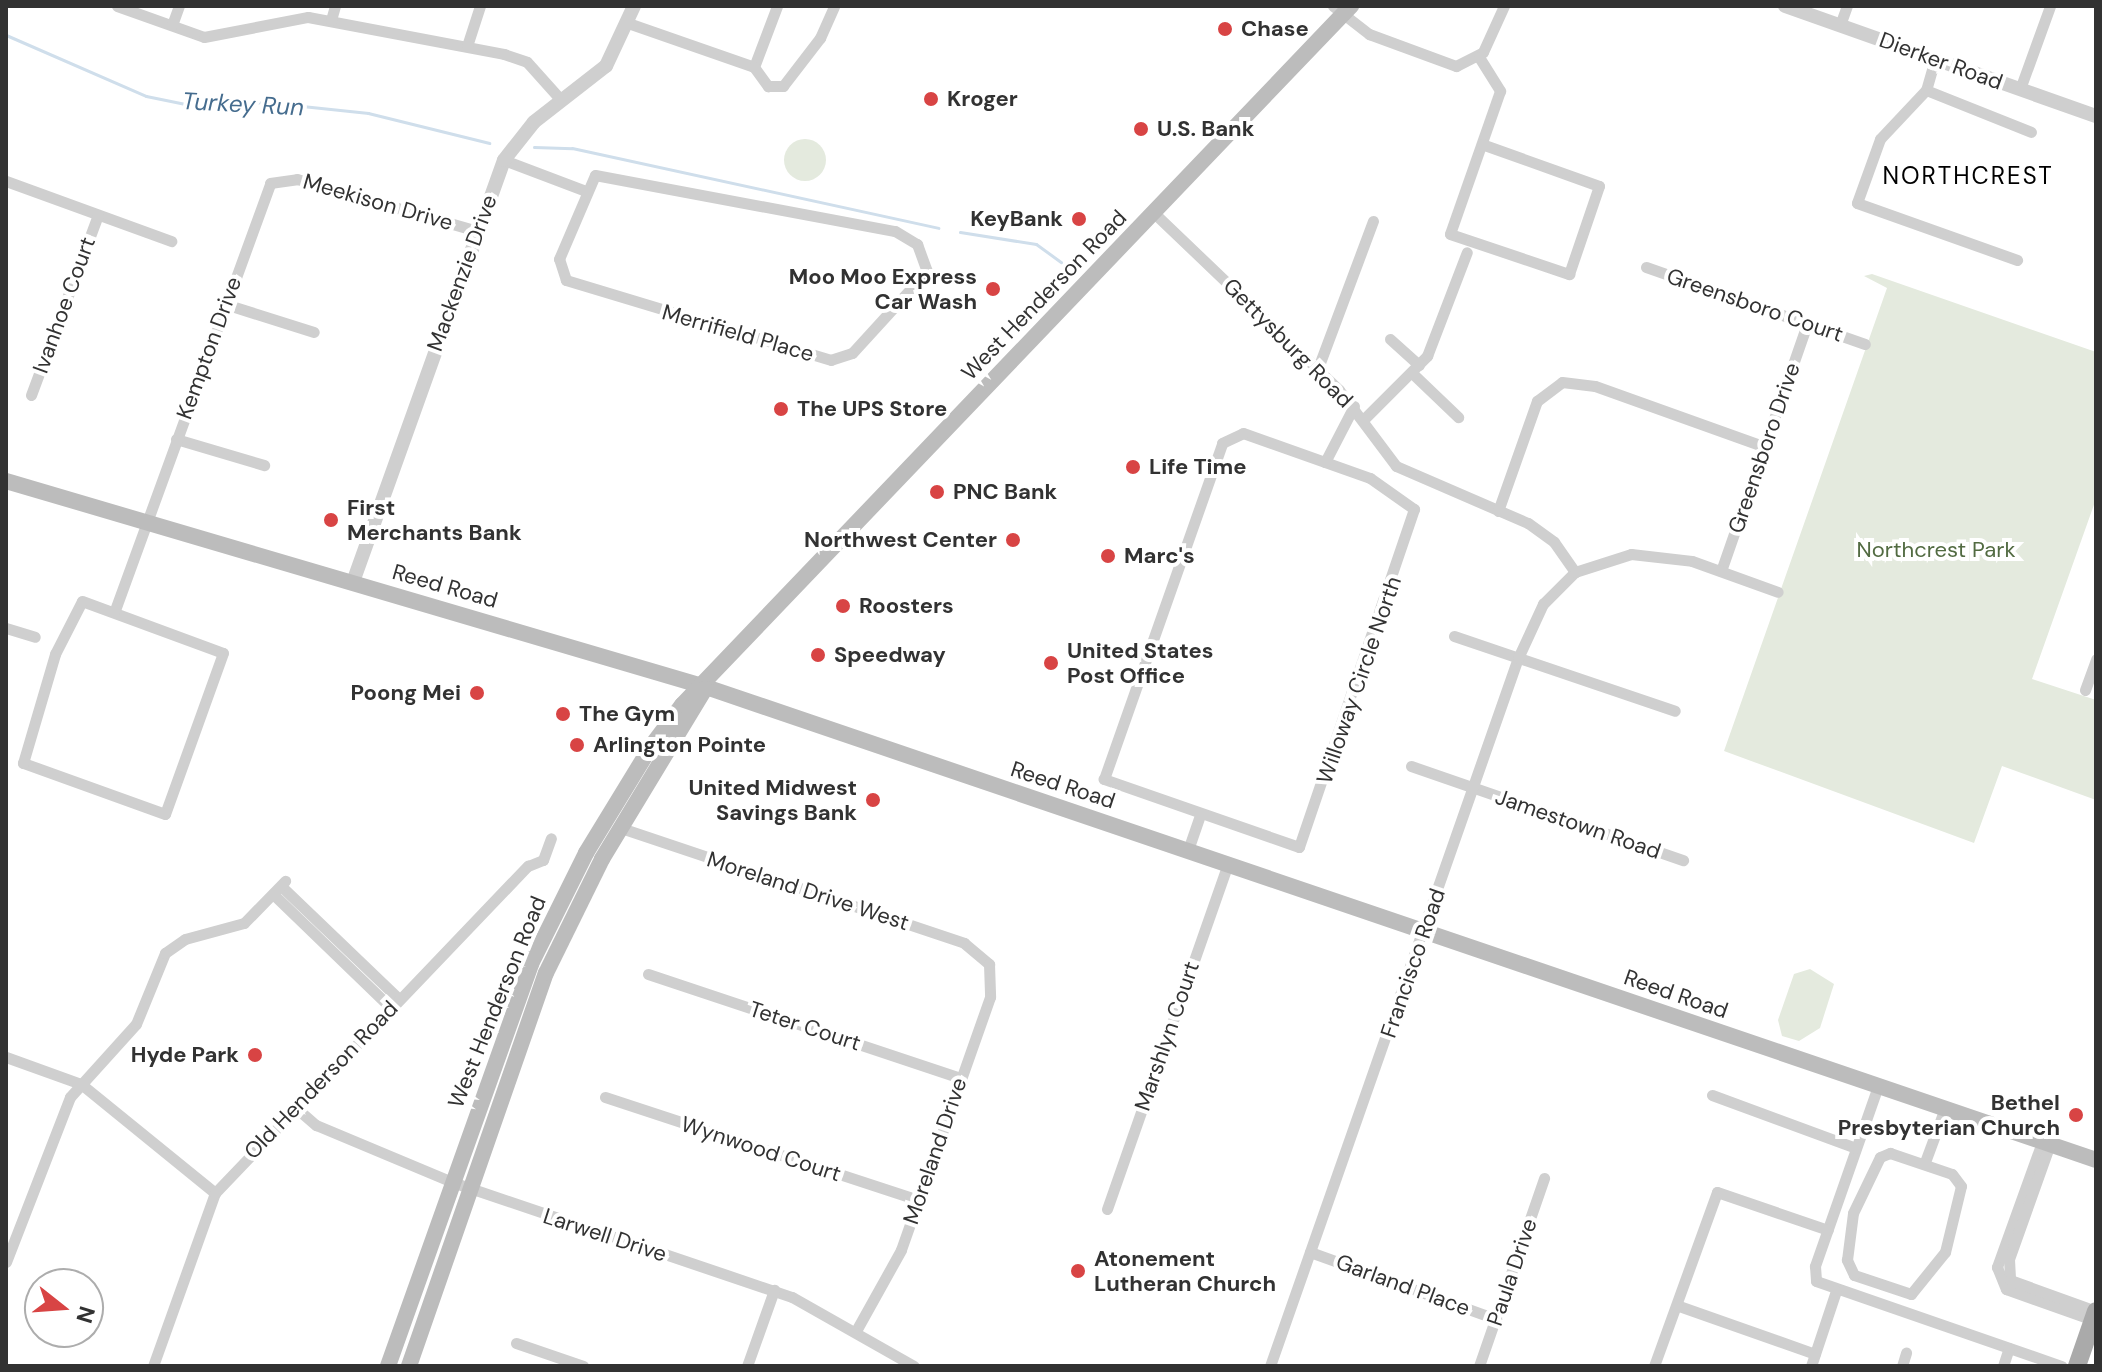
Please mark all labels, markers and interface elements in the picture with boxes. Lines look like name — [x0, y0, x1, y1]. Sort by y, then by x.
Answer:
place label: Chase — [1241, 16, 1309, 42]
marker: Chase — [1216, 20, 1234, 38]
street label: Dierker Road — [1876, 27, 2006, 95]
water label: Turkey Run — [181, 86, 305, 122]
place label: Kroger — [947, 86, 1018, 112]
marker: Kroger — [922, 90, 940, 108]
place label: U.S. Bank — [1157, 116, 1254, 142]
marker: U.S. Bank — [1132, 120, 1150, 138]
district label: NORTHCREST — [1882, 162, 2054, 190]
street label: Meekison Drive — [300, 168, 456, 236]
street label: Mackenzie Drive — [422, 191, 502, 355]
street label: West Henderson Road — [956, 205, 1132, 385]
place label: KeyBank — [970, 206, 1063, 232]
marker: KeyBank — [1070, 210, 1088, 228]
street label: Ivanhoe Court — [27, 233, 101, 377]
street label: Greensboro Court — [1663, 262, 1847, 348]
place label: Moo Moo Express Car Wash — [789, 263, 977, 314]
street label: Kempton Drive — [171, 273, 247, 423]
street label: Gettysburg Road — [1218, 273, 1358, 413]
marker: Moo Moo Express Car Wash — [984, 280, 1002, 298]
street label: Merrifield Place — [659, 299, 817, 367]
street label: Greensboro Drive — [1722, 359, 1806, 537]
place label: The UPS Store — [797, 396, 947, 422]
marker: The UPS Store — [772, 400, 790, 418]
place label: Life Time — [1149, 454, 1247, 480]
marker: Life Time — [1124, 458, 1142, 476]
place label: PNC Bank — [953, 479, 1057, 505]
marker: PNC Bank — [928, 483, 946, 501]
place label: First Merchants Bank — [347, 494, 522, 546]
marker: First Merchants Bank — [322, 511, 340, 529]
place label: Northwest Center — [804, 527, 997, 553]
marker: Northwest Center — [1004, 531, 1022, 549]
park label: Northcrest Park — [1857, 537, 2015, 563]
place label: Marc's — [1124, 543, 1195, 569]
marker: Marc's — [1099, 547, 1117, 565]
street label: Reed Road — [389, 558, 501, 614]
street label: Willoway Circle North — [1311, 573, 1407, 787]
place label: Roosters — [859, 593, 954, 619]
marker: Roosters — [834, 597, 852, 615]
place label: United States Post Office — [1067, 637, 1214, 688]
place label: Speedway — [834, 642, 946, 668]
marker: Speedway — [809, 646, 827, 664]
marker: United States Post Office — [1042, 654, 1060, 672]
place label: Poong Mei — [351, 680, 461, 706]
marker: Poong Mei — [468, 684, 486, 702]
place label: The Gym — [579, 701, 675, 727]
marker: The Gym — [554, 705, 572, 723]
place label: Arlington Pointe — [593, 732, 766, 758]
marker: Arlington Pointe — [568, 736, 586, 754]
street label: Reed Road — [1007, 756, 1119, 814]
place label: United Midwest Savings Bank — [689, 774, 857, 826]
street label: Jamestown Road — [1492, 783, 1664, 865]
marker: United Midwest Savings Bank — [864, 791, 882, 809]
street label: Moreland Drive West — [704, 846, 912, 936]
street label: Francisco Road — [1375, 885, 1451, 1041]
street label: West Henderson Road — [442, 892, 552, 1112]
street label: Marshlyn Court — [1129, 958, 1205, 1114]
street label: Reed Road — [1621, 964, 1731, 1024]
street label: Old Henderson Road — [239, 995, 403, 1165]
street label: Teter Court — [746, 996, 864, 1056]
place label: Hyde Park — [131, 1042, 239, 1068]
marker: Hyde Park — [246, 1046, 264, 1064]
street label: Moreland Drive — [898, 1074, 972, 1228]
place label: Bethel Presbyterian Church — [1838, 1089, 2060, 1140]
marker: Bethel Presbyterian Church — [2067, 1106, 2085, 1124]
street label: Wynwood Court — [678, 1111, 844, 1187]
street label: Larwell Drive — [540, 1203, 670, 1267]
street label: Paula Drive — [1481, 1215, 1543, 1329]
place label: Atonement Lutheran Church — [1094, 1245, 1276, 1296]
street label: Garland Place — [1332, 1249, 1474, 1321]
marker: Atonement Lutheran Church — [1069, 1262, 1087, 1280]
north arrow — [24, 1268, 104, 1348]
text: N — [69, 1303, 102, 1326]

